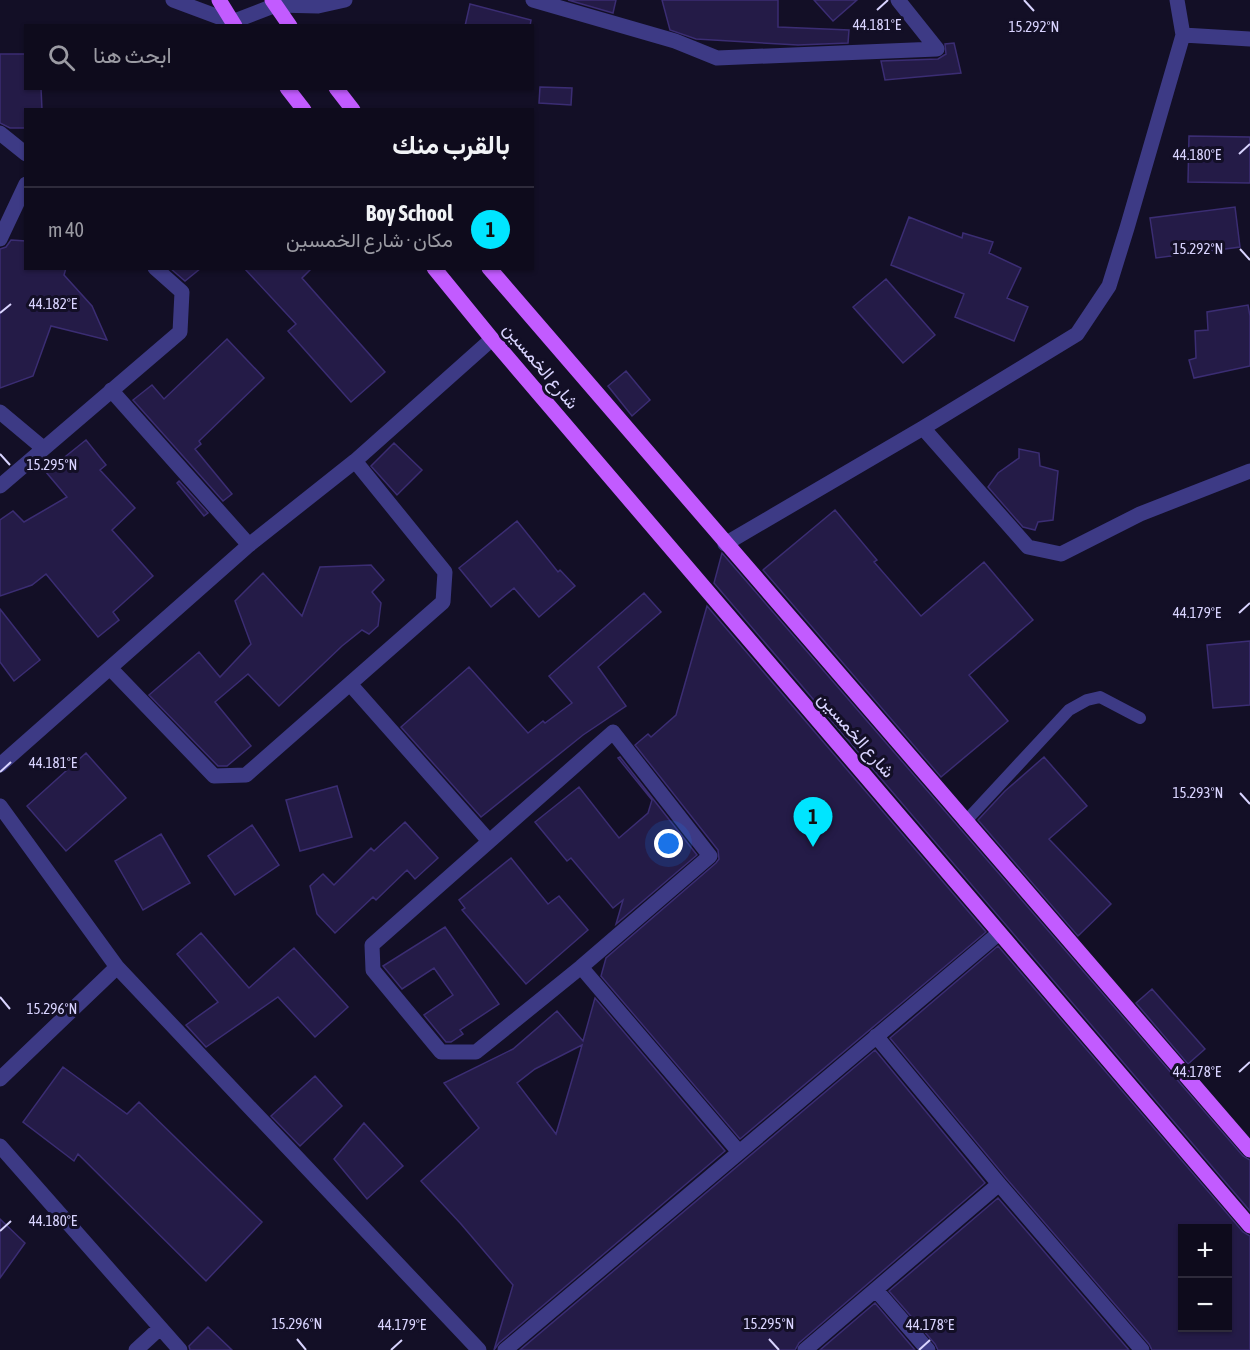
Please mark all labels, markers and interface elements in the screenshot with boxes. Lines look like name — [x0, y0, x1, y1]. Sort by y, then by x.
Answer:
text: 44.181°E — [853, 16, 902, 33]
text: 15.292°N — [1009, 18, 1059, 35]
search box — [24, 24, 534, 90]
icon: search — [45, 41, 78, 74]
text: ابحث هنا — [93, 42, 172, 68]
text: بالقرب منك — [392, 130, 510, 160]
text: 44.180°E — [1173, 146, 1222, 163]
text: Boy School — [366, 200, 453, 226]
text: 40 m — [48, 218, 84, 241]
text: 1 — [486, 218, 495, 241]
text: مكان · شارع الخمسين — [286, 228, 453, 251]
text: 15.292°N — [1173, 240, 1223, 257]
text: 44.182°E — [29, 295, 78, 312]
street label: شارع الخمسين — [498, 318, 583, 414]
text: 15.295°N — [27, 456, 77, 473]
text: 44.179°E — [1173, 604, 1222, 621]
street label: شارع الخمسين — [812, 688, 899, 783]
text: 44.181°E — [29, 754, 78, 771]
text: 15.293°N — [1173, 784, 1223, 801]
pin: 1 — [794, 798, 832, 847]
your location — [654, 829, 683, 858]
text: 15.296°N — [27, 1000, 77, 1017]
text: 44.178°E — [1173, 1063, 1222, 1080]
text: 44.180°E — [29, 1212, 78, 1229]
map controls — [1178, 1224, 1232, 1332]
button: + — [1178, 1224, 1232, 1278]
button: − — [1178, 1278, 1232, 1332]
text: 15.296°N — [272, 1315, 322, 1332]
text: 15.295°N — [744, 1315, 794, 1332]
text: 44.179°E — [378, 1316, 427, 1333]
text: 44.178°E — [906, 1316, 955, 1333]

